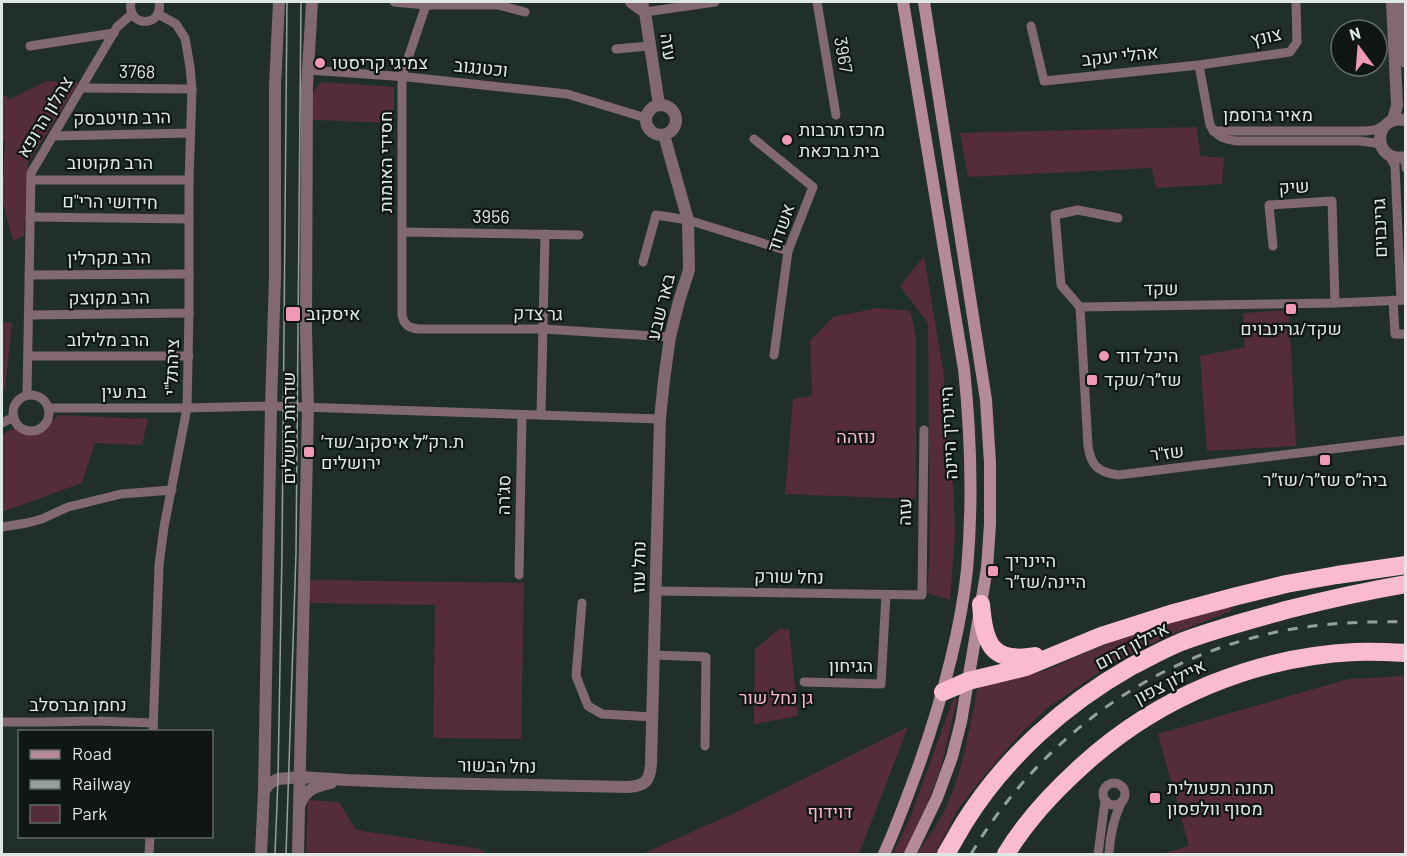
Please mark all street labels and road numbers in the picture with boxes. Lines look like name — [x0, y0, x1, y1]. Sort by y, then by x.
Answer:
street label: צונץ — [1248, 22, 1284, 50]
street label: עזה — [656, 32, 682, 62]
street label: 3967 — [830, 35, 858, 75]
street label: אהלי יעקב — [1080, 40, 1159, 70]
street label: וכטנגוב — [453, 53, 509, 81]
street label: 3768 — [119, 60, 155, 82]
street label: צהלון הרופא — [11, 72, 77, 161]
street label: מאיר גרוסמן — [1223, 103, 1313, 125]
street label: הרב מויטבסק — [73, 105, 171, 129]
street label: חסידי האומות — [374, 111, 396, 213]
street label: הרב מקוטוב — [67, 151, 153, 173]
street label: שיק — [1278, 174, 1310, 198]
street label: חידושי הרי"ם — [62, 189, 158, 213]
street label: גרינבוים — [1367, 198, 1391, 258]
street label: אשדוד — [762, 200, 799, 255]
street label: 3956 — [472, 205, 510, 227]
street label: הרב מקרלין — [67, 245, 151, 269]
street label: באר שבע — [641, 271, 679, 342]
street label: שקד — [1143, 277, 1179, 299]
street label: הרב מקוצק — [68, 285, 150, 309]
street label: גר צדק — [513, 302, 563, 324]
street label: הרב מלילוב — [67, 328, 149, 350]
street label: ציהתל"י — [159, 338, 183, 396]
street label: שדרות ירושלים — [277, 372, 299, 484]
street label: בת עין — [101, 380, 147, 402]
street label: היינריך היינה — [935, 386, 961, 480]
street label: שז"ר — [1149, 439, 1185, 465]
street label: סג'רה — [492, 475, 514, 515]
street label: עזה — [893, 498, 915, 526]
street label: נחל עוז — [627, 541, 649, 593]
street label: נחל שורק — [754, 564, 824, 588]
street label: איילון דרום — [1091, 616, 1172, 674]
street label: הגיחון — [829, 654, 873, 676]
street label: איילון צפון — [1130, 654, 1209, 708]
street label: נחמן מברסלב — [29, 693, 127, 715]
street label: נחל הבשור — [457, 753, 537, 777]

